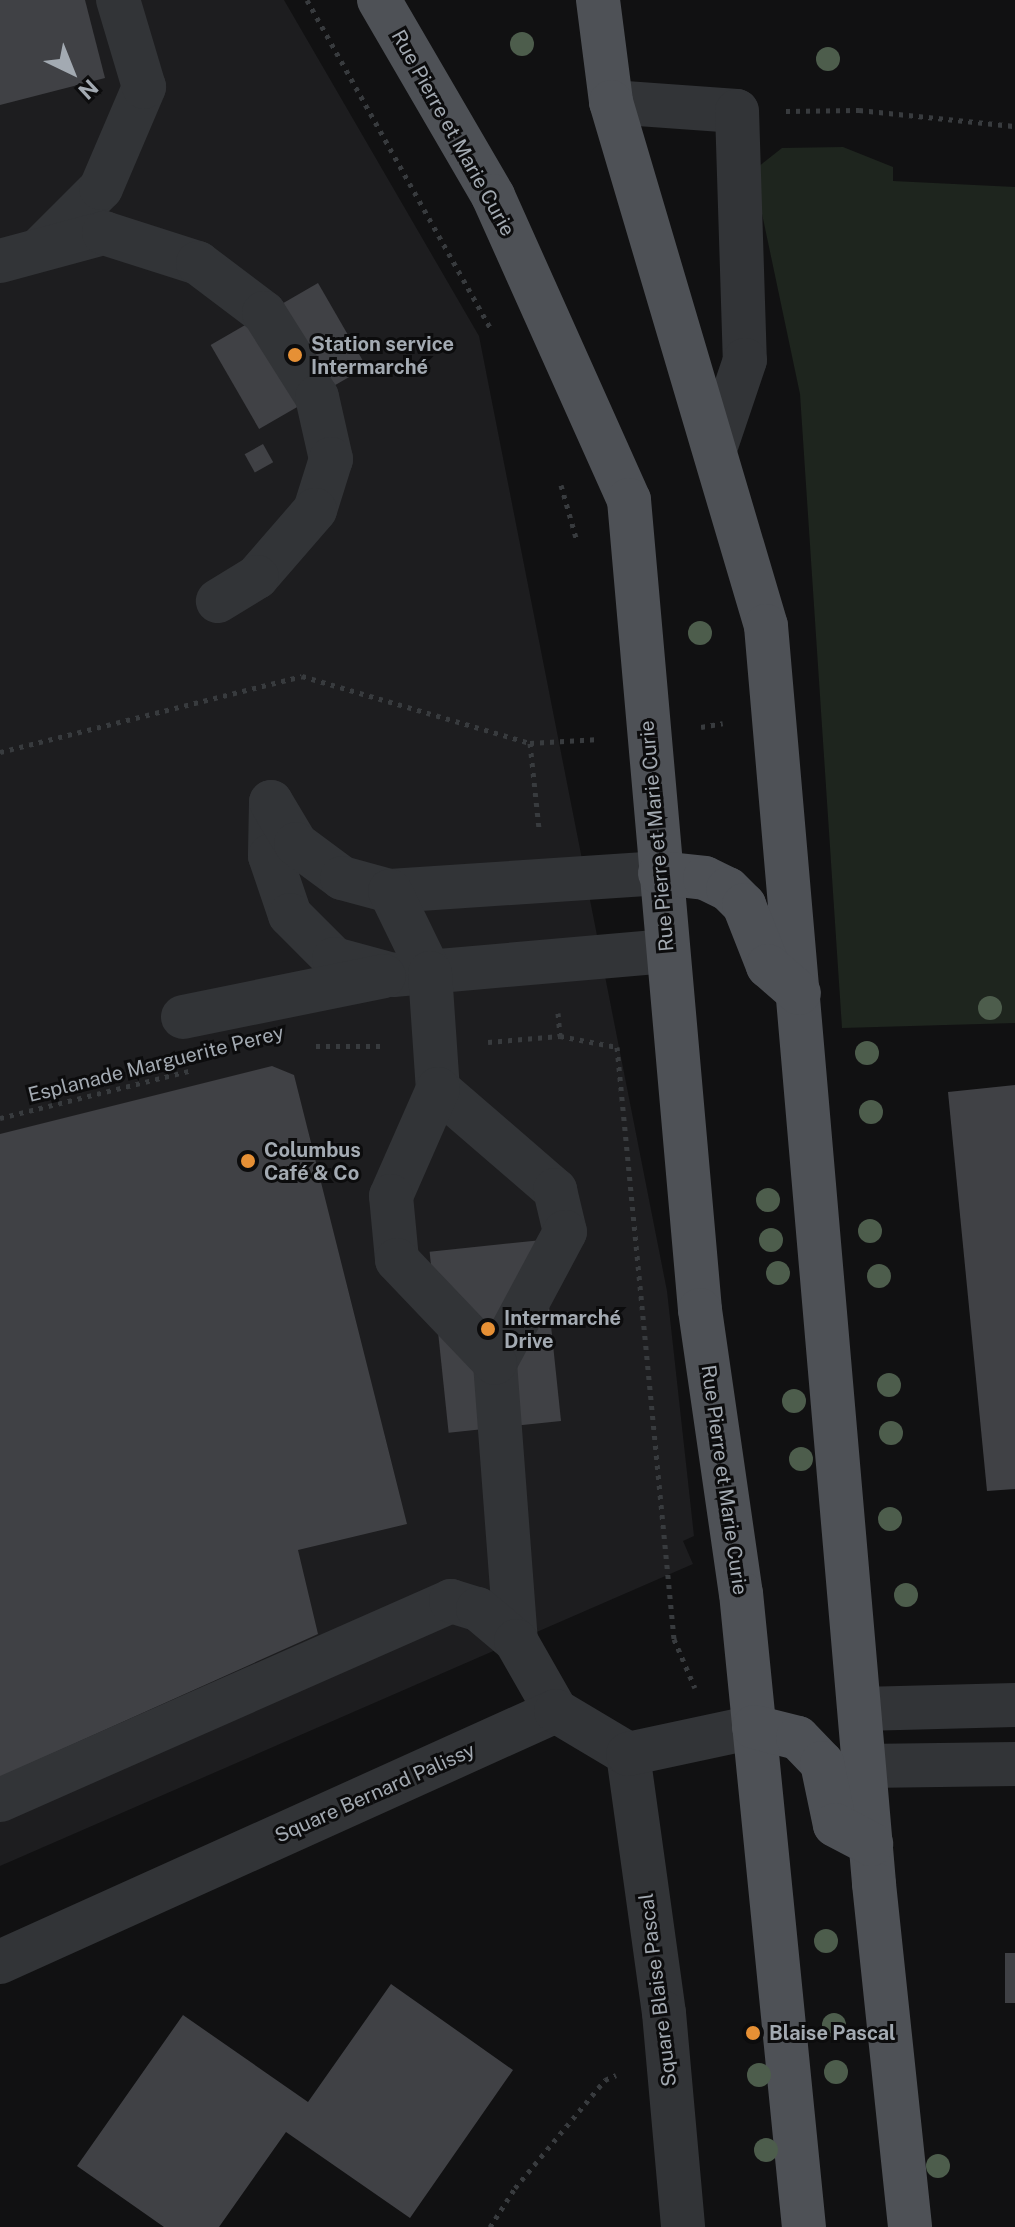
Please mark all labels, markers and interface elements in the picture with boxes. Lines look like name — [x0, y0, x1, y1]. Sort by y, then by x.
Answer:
street label: Rue Pierre et Marie Curie — [386, 25, 520, 241]
north arrow — [32, 32, 112, 112]
text: N — [73, 74, 104, 105]
place label: Station service Intermarché — [311, 332, 454, 379]
marker: Station service Intermarché — [286, 346, 304, 364]
street label: Rue Pierre et Marie Curie — [635, 719, 679, 953]
street label: Esplanade Marguerite Perey — [25, 1021, 287, 1107]
place label: Columbus Café & Co — [264, 1138, 361, 1185]
marker: Columbus Café & Co — [239, 1152, 257, 1170]
place label: Intermarché Drive — [504, 1306, 621, 1353]
marker: Intermarché Drive — [479, 1320, 497, 1338]
street label: Rue Pierre et Marie Curie — [696, 1363, 752, 1597]
street label: Square Bernard Palissy — [271, 1738, 479, 1848]
street label: Square Blaise Pascal — [634, 1892, 682, 2088]
place label: Blaise Pascal — [769, 2021, 896, 2045]
marker: Blaise Pascal — [744, 2024, 762, 2042]

